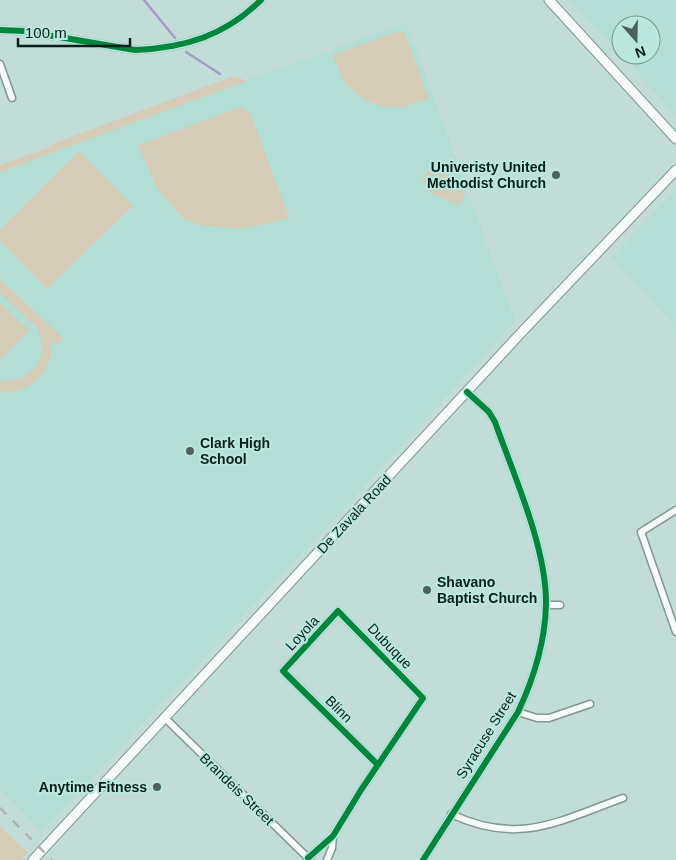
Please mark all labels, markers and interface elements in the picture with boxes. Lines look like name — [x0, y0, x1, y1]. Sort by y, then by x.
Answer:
scale bar — [18, 15, 130, 47]
north arrow — [611, 15, 661, 65]
text: 100 m — [25, 24, 67, 41]
text: N — [633, 43, 648, 61]
place label: Univeristy United Methodist Church — [427, 159, 546, 191]
marker: Univeristy United Methodist Church — [550, 169, 562, 181]
place label: Clark High School — [200, 435, 270, 467]
marker: Clark High School — [184, 445, 196, 457]
street label: De Zavala Road — [314, 472, 394, 556]
place label: Shavano Baptist Church — [437, 574, 537, 606]
marker: Shavano Baptist Church — [421, 584, 433, 596]
street label: Loyola — [282, 612, 322, 654]
street label: Dubuque — [365, 620, 416, 672]
street label: Syracuse Street — [453, 688, 519, 781]
street label: Blinn — [322, 692, 356, 726]
street label: Brandeis Street — [197, 750, 277, 828]
place label: Anytime Fitness — [39, 779, 147, 795]
marker: Anytime Fitness — [151, 781, 163, 793]

